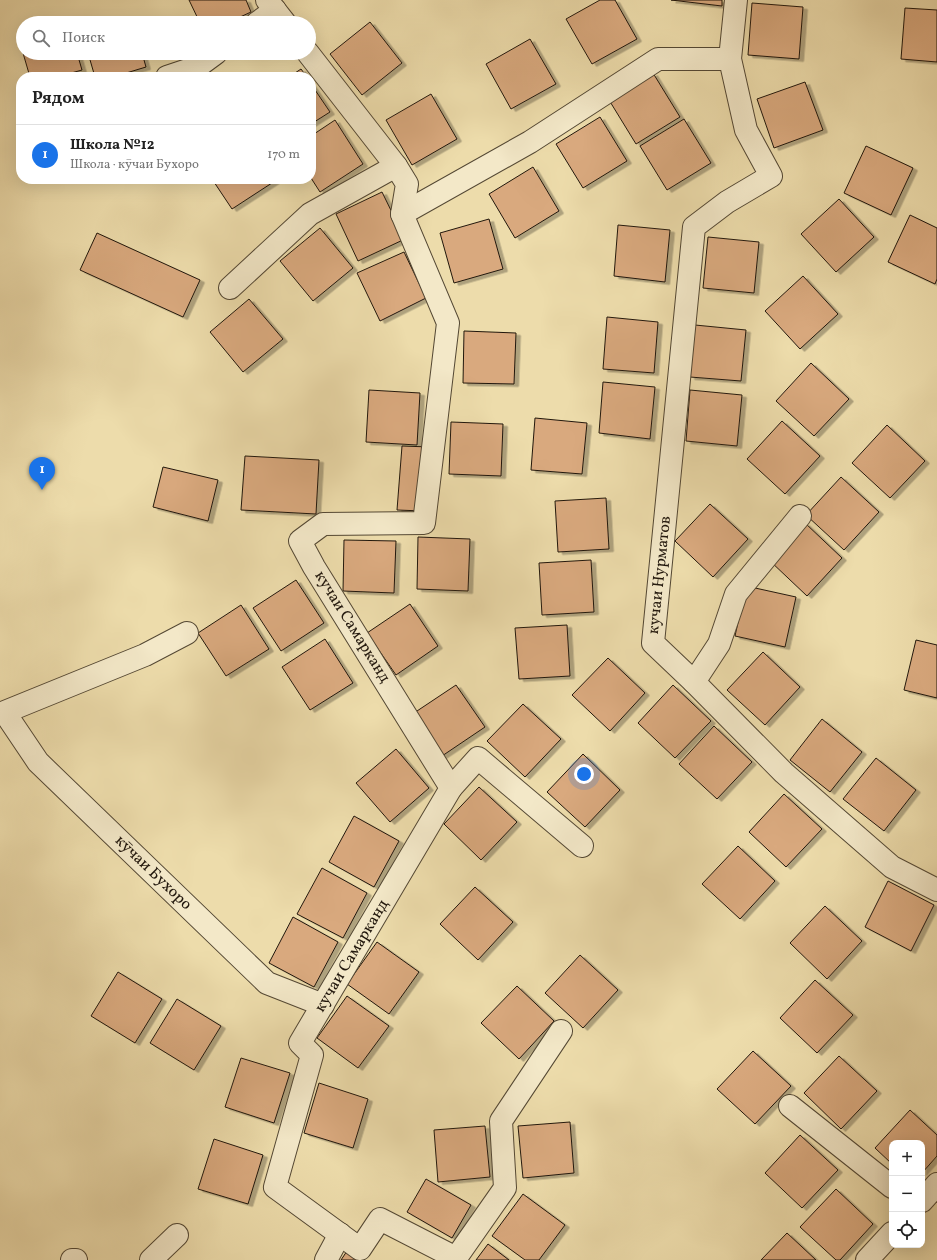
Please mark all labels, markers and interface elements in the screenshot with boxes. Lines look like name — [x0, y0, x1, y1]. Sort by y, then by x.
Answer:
search box — [16, 16, 316, 60]
icon: search — [30, 27, 52, 49]
text: Поиск — [62, 28, 105, 49]
text: Рядом — [32, 87, 85, 110]
text: Школа №12 — [70, 135, 155, 156]
text: 1 — [42, 146, 48, 164]
text: 170 m — [267, 146, 300, 164]
text: Школа · кӯчаи Бухоро — [70, 156, 199, 174]
pin: 1 — [29, 457, 55, 490]
street label: кучаи Нурматов — [643, 515, 677, 635]
street label: кучаи Самарканд — [309, 567, 395, 687]
your location — [574, 764, 594, 784]
street label: кӯчаи Бухоро — [110, 831, 196, 915]
street label: кучаи Самарканд — [310, 895, 394, 1017]
map controls — [889, 1140, 925, 1248]
button: + — [889, 1140, 925, 1176]
button: − — [889, 1176, 925, 1212]
button: locate — [889, 1212, 925, 1248]

